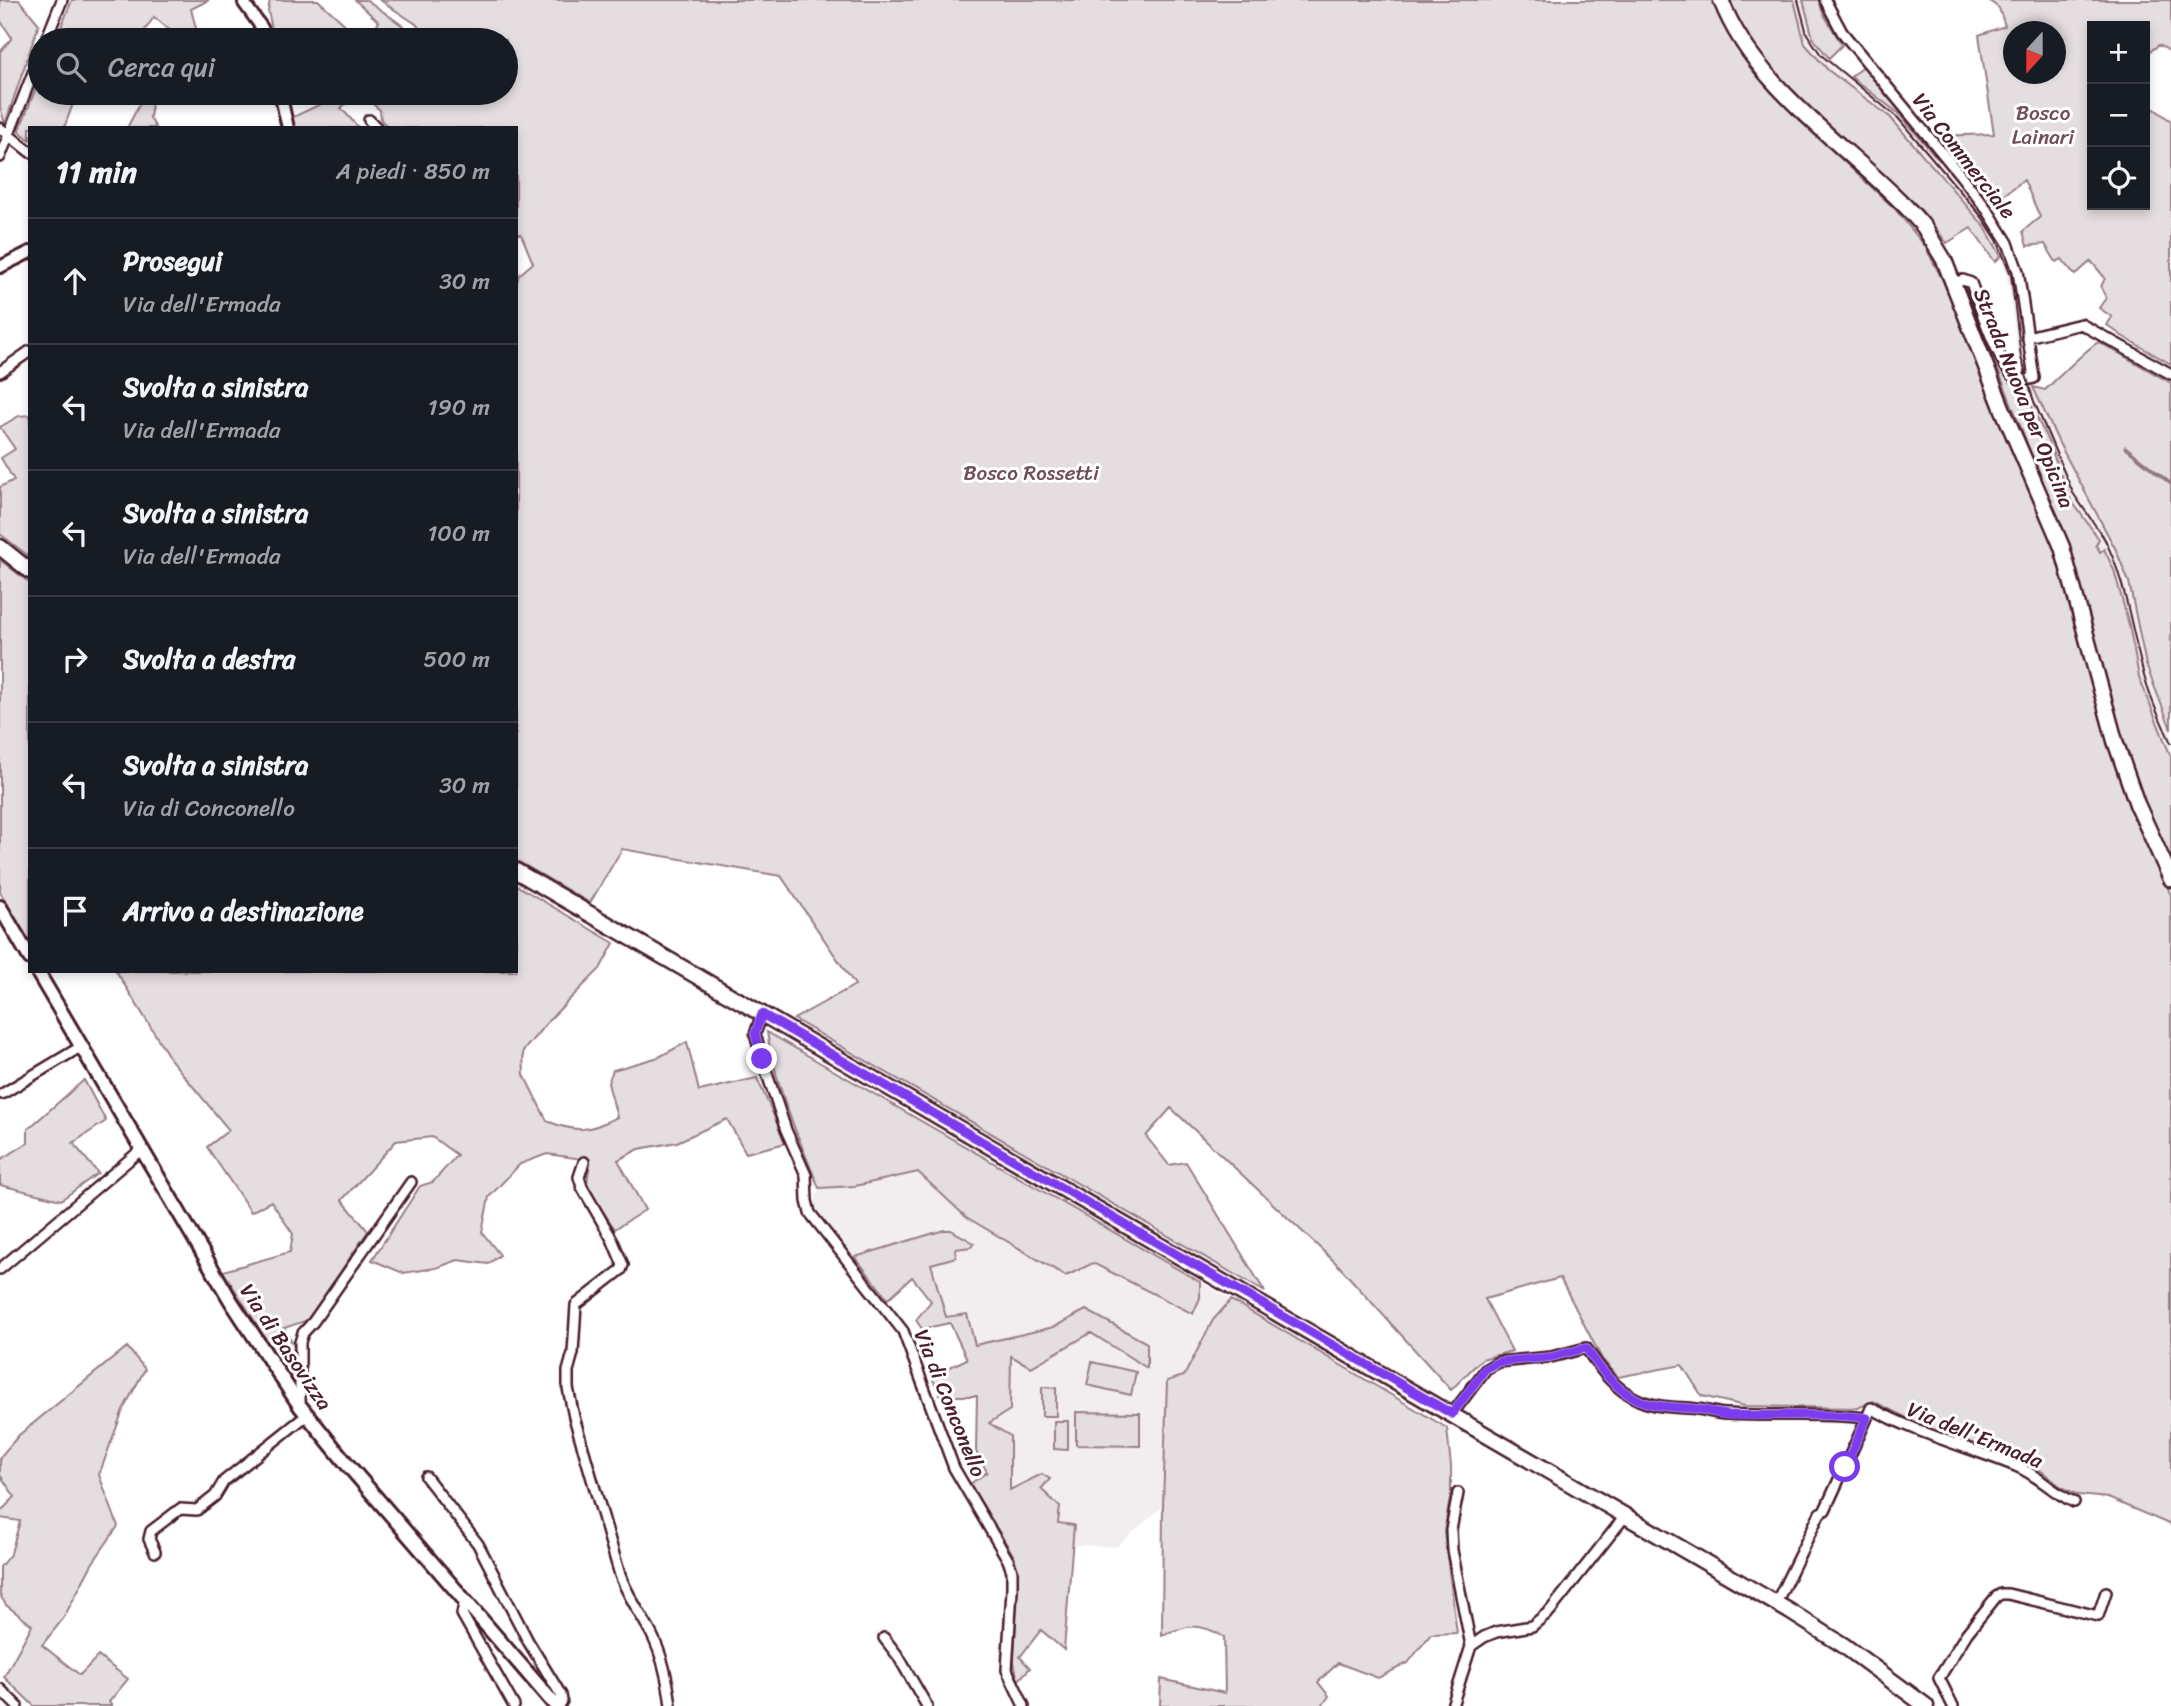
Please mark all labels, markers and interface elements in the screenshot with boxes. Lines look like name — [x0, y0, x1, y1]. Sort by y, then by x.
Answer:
north arrow — [2003, 21, 2066, 84]
map controls — [2087, 21, 2150, 210]
button: + — [2087, 21, 2150, 84]
search box — [28, 28, 518, 105]
text: Cerca qui — [108, 44, 215, 90]
icon: search — [52, 48, 90, 86]
street label: Via Commerciale — [1902, 84, 2026, 228]
button: − — [2087, 84, 2150, 147]
park label: Bosco Lainari — [2012, 94, 2075, 156]
text: 11 min — [56, 145, 137, 199]
button: locate — [2087, 147, 2150, 210]
text: A piedi · 850 m — [336, 151, 490, 192]
text: Prosegui — [123, 238, 222, 284]
text: 30 m — [439, 261, 490, 302]
icon: ahead — [56, 262, 94, 300]
street label: Strada Nuova per Opicina — [1962, 282, 2086, 514]
text: Via dell'Ermada — [123, 284, 281, 325]
text: Svolta a sinistra — [123, 364, 308, 410]
text: 190 m — [428, 387, 490, 428]
icon: left — [56, 388, 94, 426]
text: Via dell'Ermada — [123, 410, 281, 451]
park label: Bosco Rossetti — [963, 454, 1100, 492]
text: Svolta a sinistra — [123, 490, 308, 536]
text: 100 m — [427, 513, 490, 554]
icon: left — [56, 514, 94, 552]
text: Via dell'Ermada — [123, 536, 281, 577]
text: Svolta a destra — [123, 636, 295, 682]
text: 500 m — [423, 639, 490, 680]
icon: right — [56, 640, 94, 678]
text: Svolta a sinistra — [123, 742, 308, 788]
text: 30 m — [439, 765, 490, 806]
icon: left — [56, 766, 94, 804]
text: Via di Conconello — [123, 788, 295, 829]
text: Arrivo a destinazione — [123, 888, 364, 934]
icon: arrive — [56, 892, 94, 930]
route end — [746, 1043, 777, 1074]
street label: Via di Basovizza — [229, 1276, 343, 1419]
street label: Via di Conconello — [903, 1323, 997, 1483]
street label: Via dell'Ermada — [1901, 1390, 2049, 1480]
route start — [1829, 1451, 1860, 1482]

